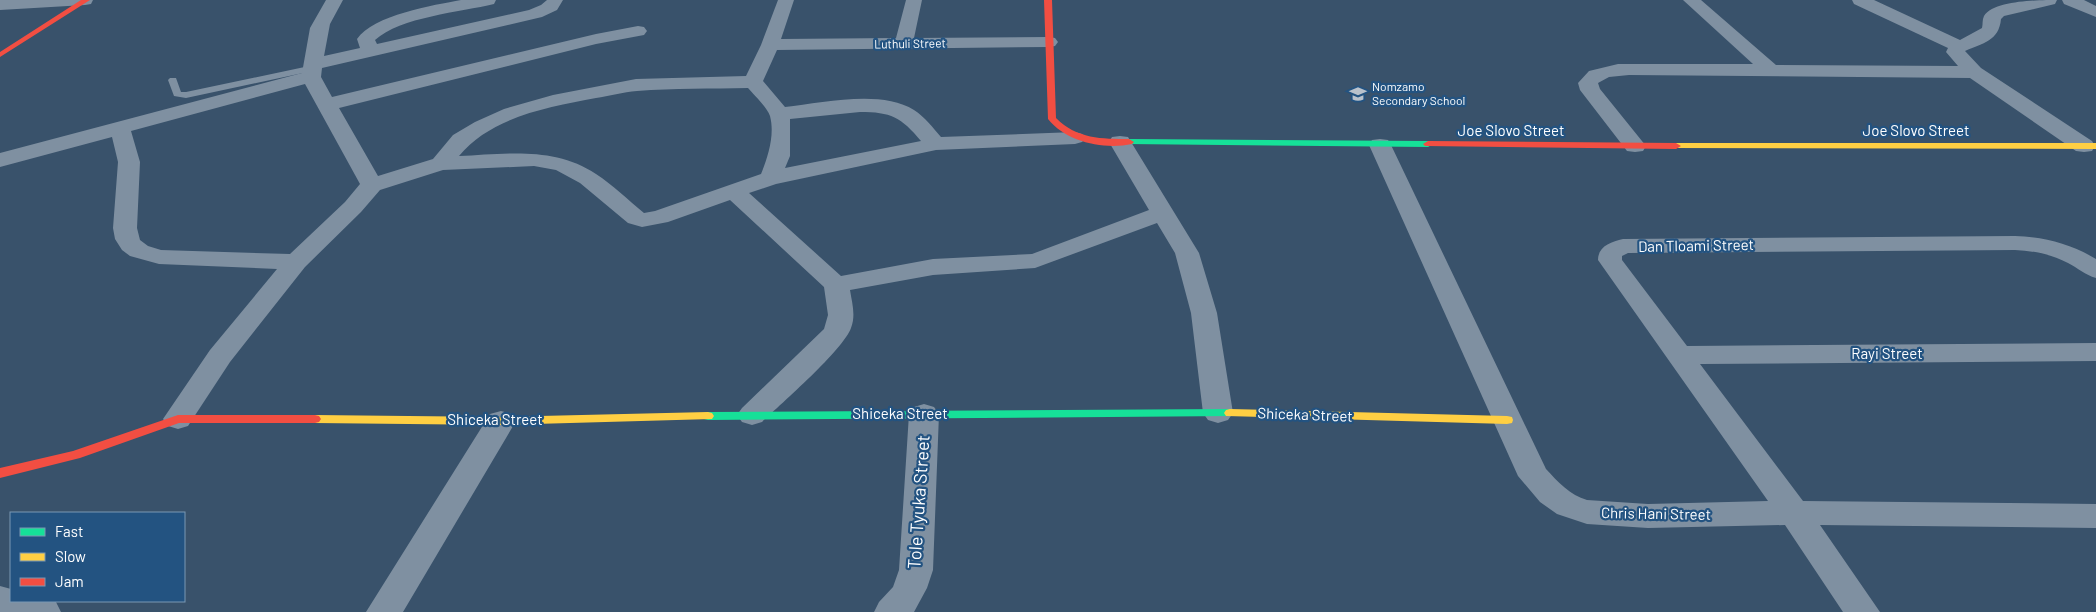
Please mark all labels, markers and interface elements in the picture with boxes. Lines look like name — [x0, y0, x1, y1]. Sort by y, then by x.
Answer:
street label: Luthuli Street — [874, 35, 946, 51]
place label: Nomzamo Secondary School — [1372, 79, 1465, 107]
school or university icon: Nomzamo Secondary School — [1348, 84, 1368, 104]
street label: Joe Slovo Street — [1458, 121, 1564, 139]
street label: Joe Slovo Street — [1863, 121, 1969, 139]
street label: Dan Tloami Street — [1638, 235, 1754, 255]
street label: Rayi Street — [1851, 344, 1923, 362]
street label: Shiceka Street — [1257, 403, 1353, 425]
street label: Shiceka Street — [852, 404, 948, 422]
street label: Shiceka Street — [447, 410, 543, 428]
street label: Tole Tyuka Street — [902, 434, 934, 570]
street label: Chris Hani Street — [1601, 503, 1711, 523]
legend — [10, 512, 185, 602]
text: Fast — [55, 522, 83, 540]
text: Slow — [55, 547, 86, 565]
text: Jam — [55, 572, 84, 590]

